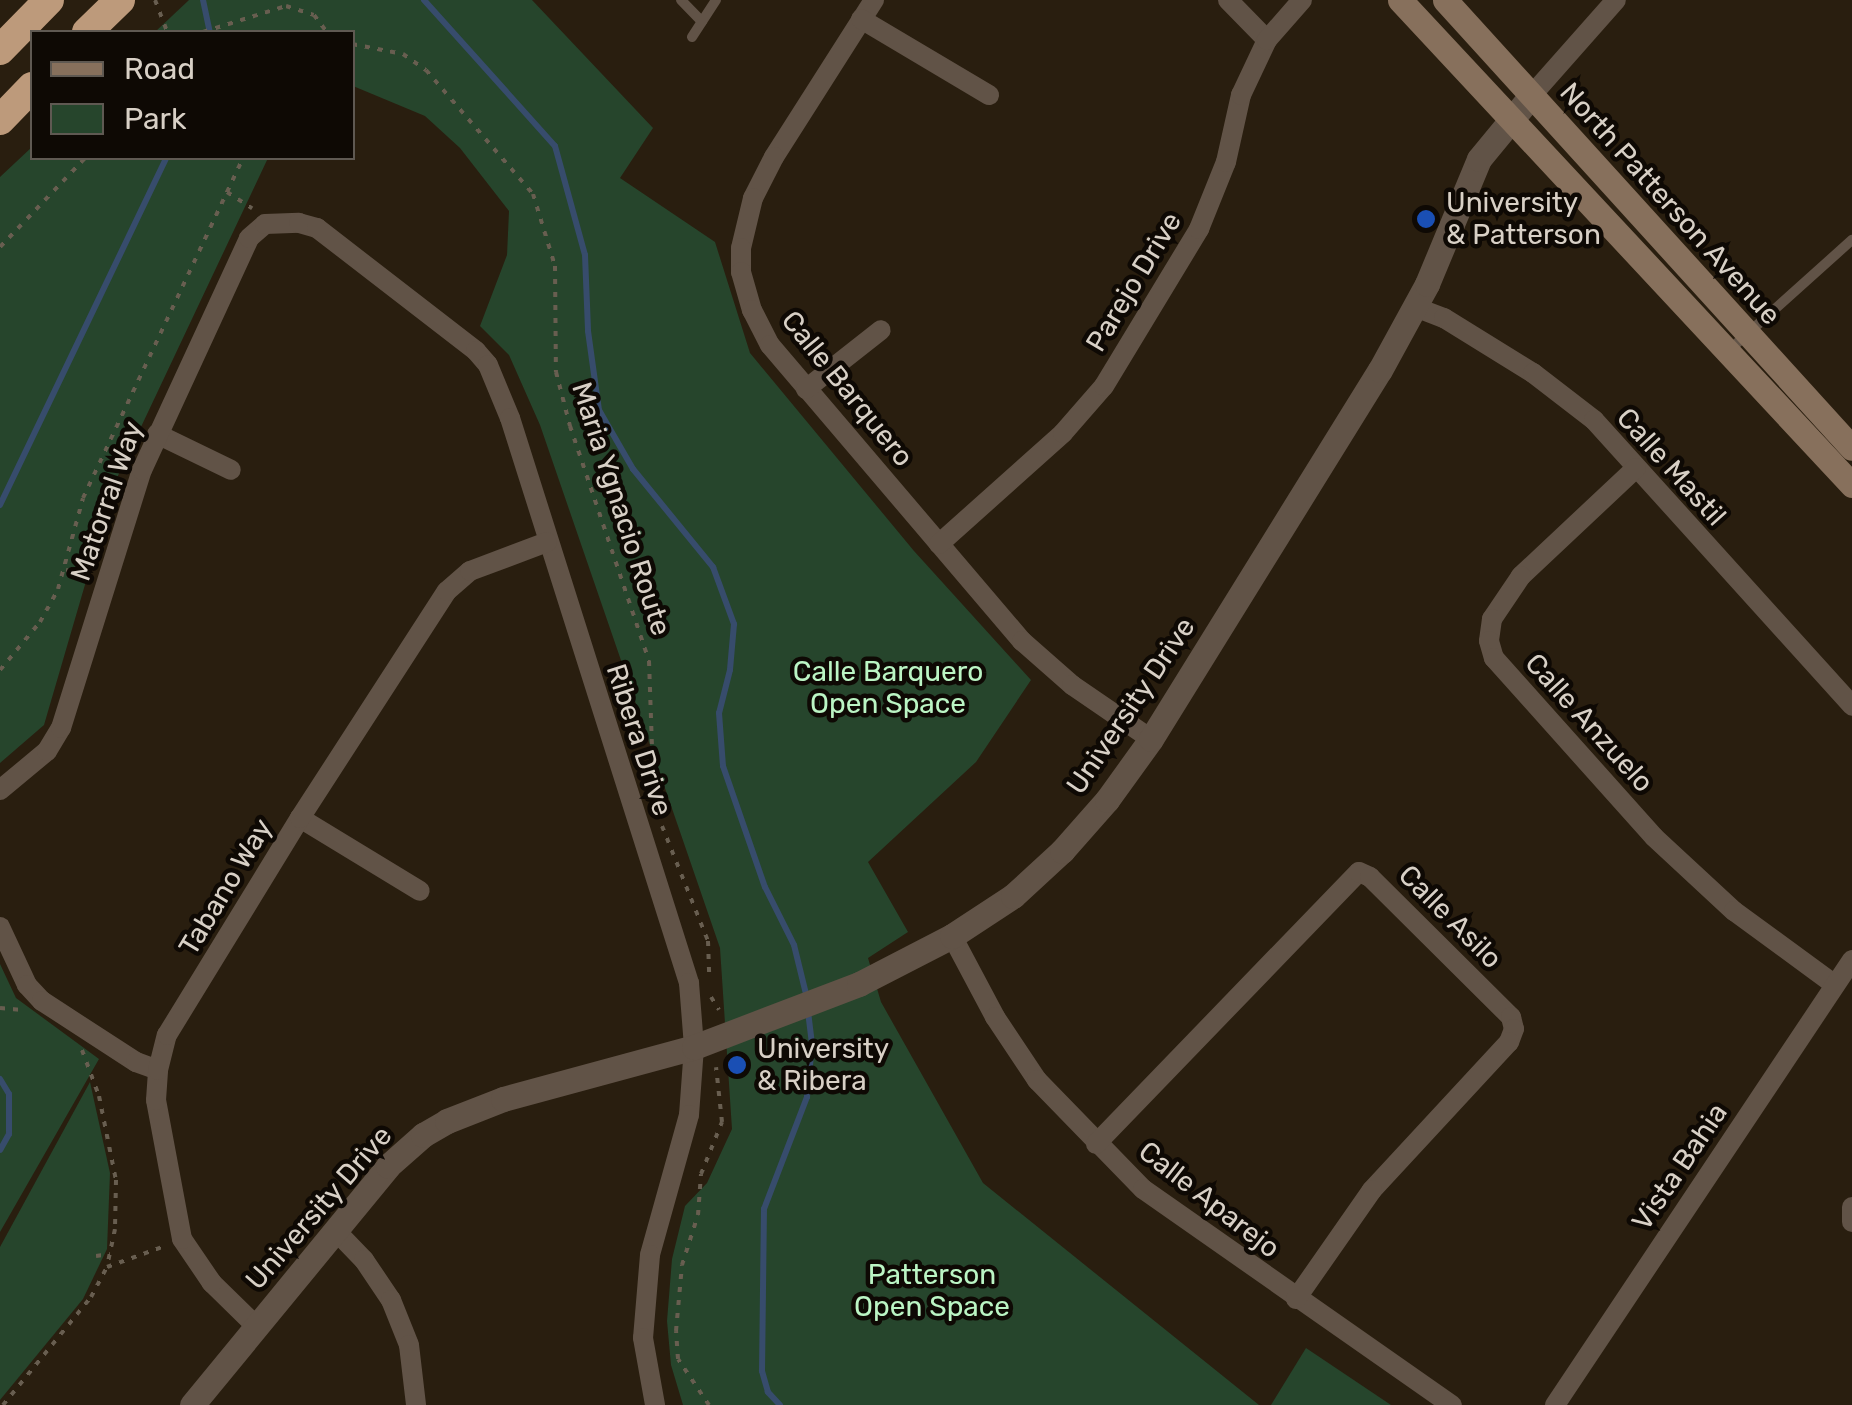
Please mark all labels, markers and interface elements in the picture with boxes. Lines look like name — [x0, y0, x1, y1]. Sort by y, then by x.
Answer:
legend — [30, 30, 355, 160]
text: Road — [124, 51, 195, 87]
street label: North Patterson Avenue — [1552, 76, 1788, 332]
text: Park — [124, 101, 186, 137]
place label: University & Patterson — [1446, 186, 1601, 252]
street label: Parejo Drive — [1079, 206, 1189, 358]
marker: University & Patterson — [1415, 208, 1437, 230]
street label: Calle Barquero — [774, 304, 920, 474]
street label: Maria Ygnacio Route — [564, 378, 678, 640]
street label: Calle Mastil — [1609, 401, 1733, 533]
street label: Matorral Way — [64, 417, 150, 585]
street label: University Drive — [1059, 611, 1203, 801]
street label: Calle Anzuelo — [1518, 646, 1660, 800]
park label: Calle Barquero Open Space — [793, 655, 983, 721]
street label: Ribera Drive — [599, 660, 679, 820]
street label: Tabano Way — [172, 813, 280, 961]
street label: Calle Asilo — [1391, 858, 1509, 976]
place label: University & Ribera — [757, 1032, 889, 1098]
marker: University & Ribera — [726, 1054, 748, 1076]
street label: Vista Bahia — [1625, 1097, 1735, 1237]
street label: University Drive — [239, 1119, 399, 1297]
street label: Calle Aparejo — [1132, 1134, 1286, 1266]
park label: Patterson Open Space — [854, 1258, 1010, 1324]

